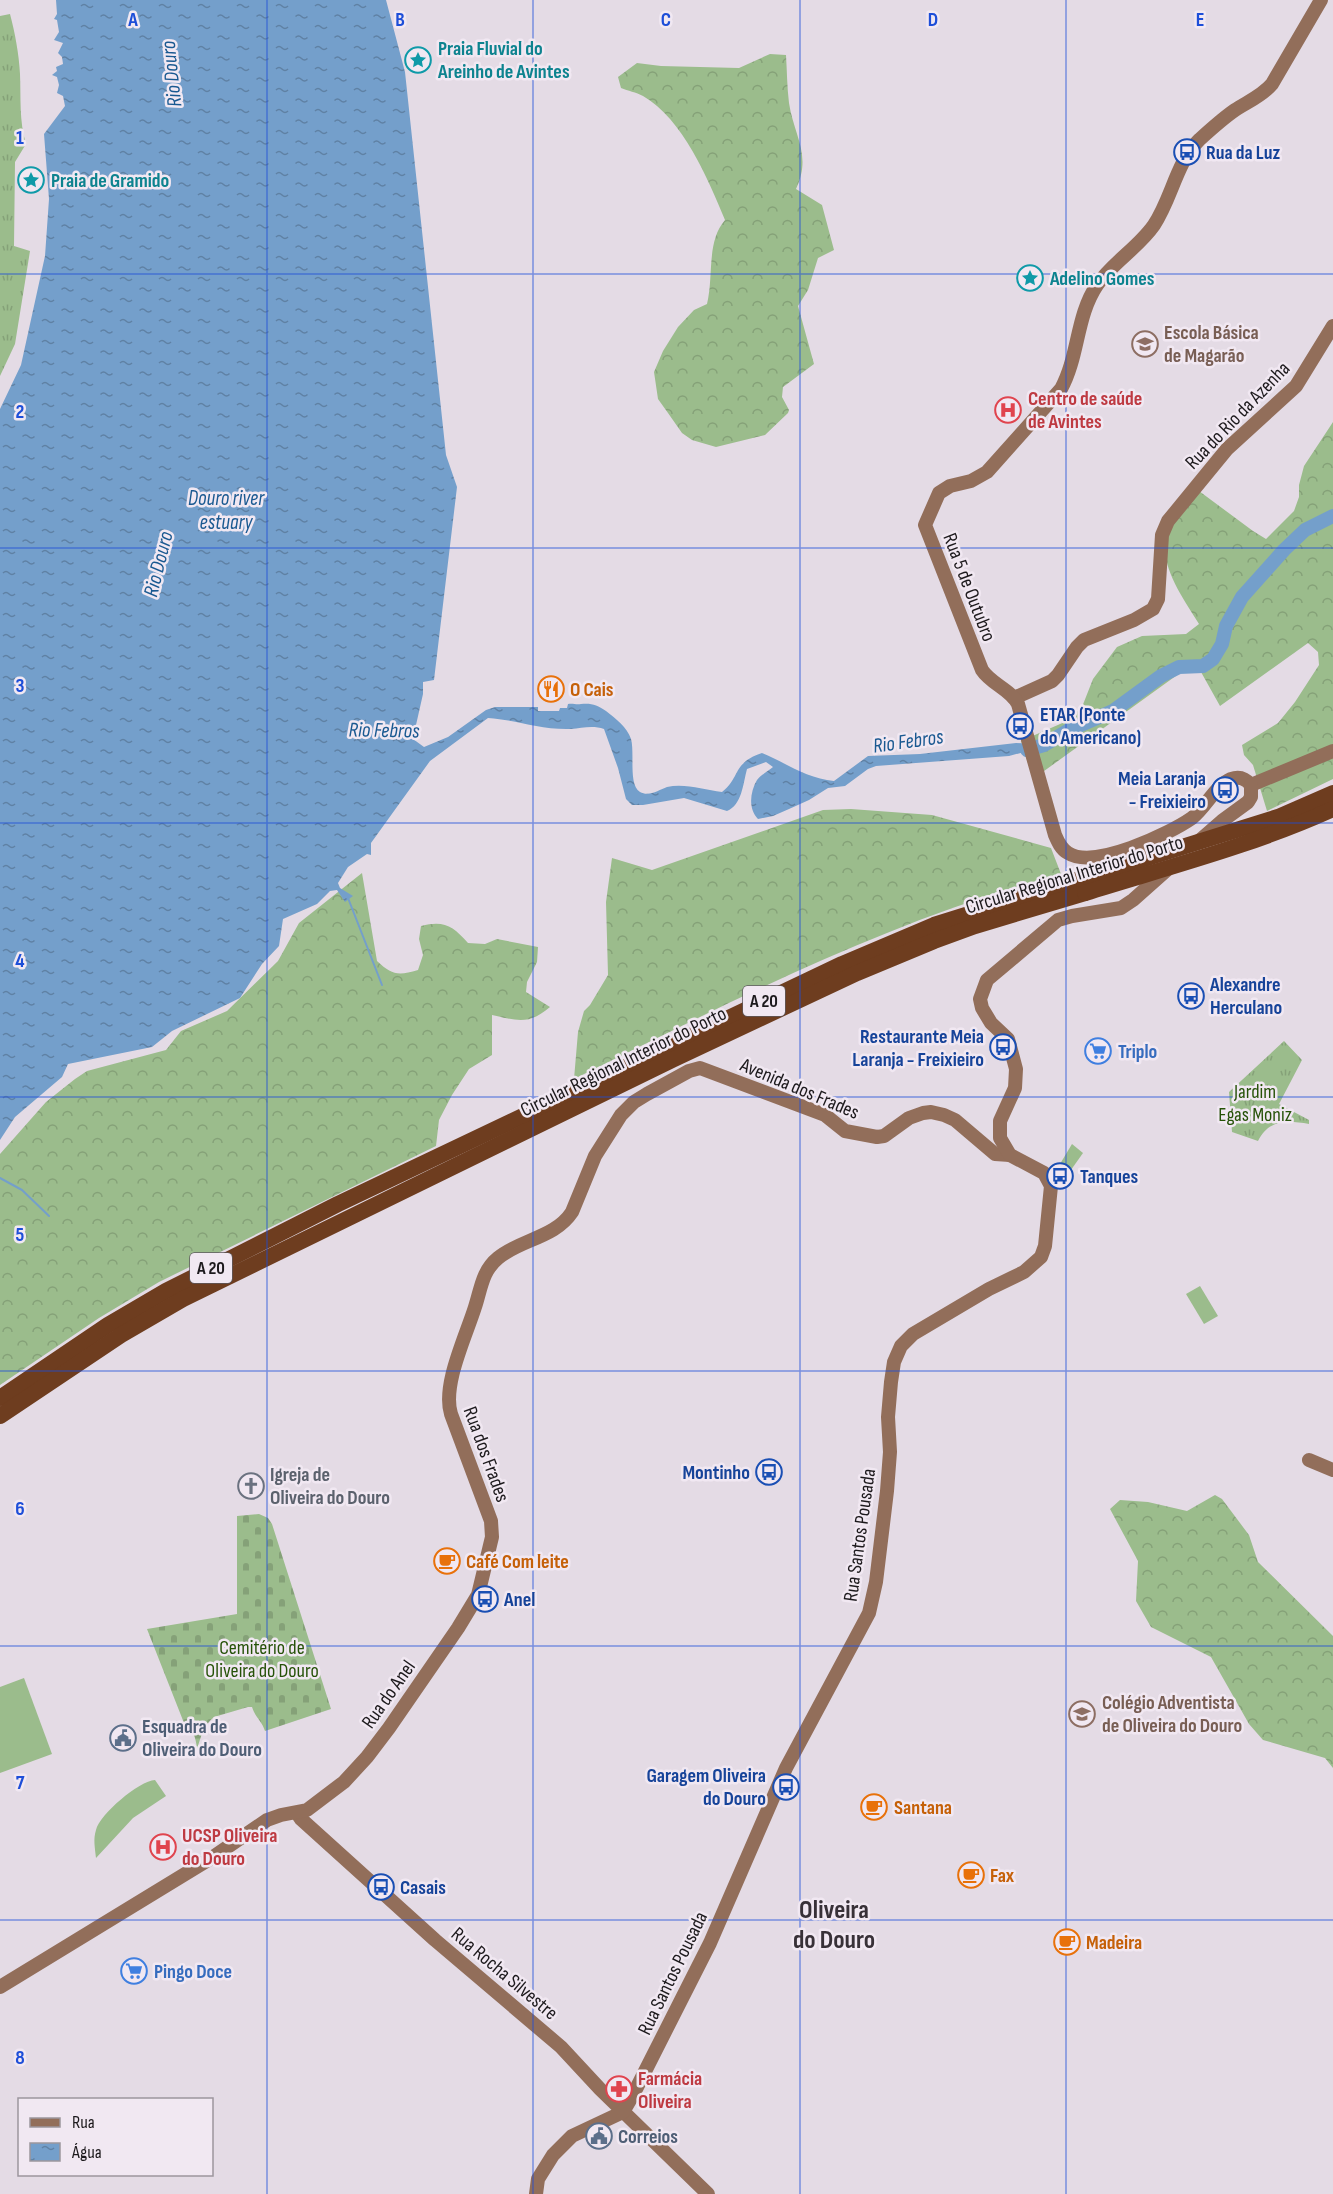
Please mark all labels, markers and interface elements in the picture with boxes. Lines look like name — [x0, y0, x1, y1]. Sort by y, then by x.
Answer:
text: A — [127, 8, 138, 32]
text: B — [395, 8, 405, 32]
text: C — [661, 8, 671, 32]
text: D — [928, 8, 938, 32]
text: E — [1196, 8, 1204, 32]
place label: Praia Fluvial do Areinho de Avintes — [437, 37, 570, 84]
water label: Rio Douro — [156, 39, 187, 108]
place icon: Praia Fluvial do Areinho de Avintes — [403, 45, 433, 75]
text: 1 — [16, 126, 24, 150]
bus stop icon: Rua da Luz — [1172, 137, 1202, 167]
place label: Rua da Luz — [1206, 141, 1280, 165]
place icon: Praia de Gramido — [16, 165, 46, 195]
place label: Praia de Gramido — [51, 169, 169, 193]
place icon: Adelino Gomes — [1015, 263, 1045, 293]
place label: Adelino Gomes — [1049, 267, 1155, 291]
place label: Escola Básica de Magarão — [1164, 321, 1259, 368]
school or university icon: Escola Básica de Magarão — [1130, 329, 1160, 359]
street label: Rua do Rio da Azenha — [1180, 357, 1295, 475]
place label: Centro de saúde de Avintes — [1028, 387, 1142, 434]
hospital icon: Centro de saúde de Avintes — [993, 395, 1023, 425]
text: 2 — [16, 400, 24, 424]
water label: Douro river estuary — [188, 486, 265, 535]
water label: Rio Douro — [138, 528, 179, 599]
street label: Rua 5 de Outubro — [937, 530, 1001, 645]
text: 3 — [16, 674, 25, 698]
restaurant icon: O Cais — [536, 674, 566, 704]
place label: O Cais — [570, 678, 614, 702]
place label: ETAR (Ponte do Americano) — [1040, 703, 1141, 750]
bus stop icon: ETAR (Ponte do Americano) — [1005, 711, 1035, 741]
water label: Rio Febros — [348, 717, 420, 744]
water label: Rio Febros — [871, 724, 945, 759]
place label: Meia Laranja - Freixieiro — [1118, 767, 1206, 814]
bus stop icon: Meia Laranja - Freixieiro — [1210, 775, 1240, 805]
street label: Circular Regional Interior do Porto — [963, 830, 1186, 919]
text: 4 — [15, 949, 25, 973]
place label: Alexandre Herculano — [1209, 973, 1282, 1020]
bus stop icon: Alexandre Herculano — [1176, 981, 1206, 1011]
road number: A 20 — [743, 986, 785, 1016]
street label: Circular Regional Interior do Porto — [517, 1002, 730, 1122]
place label: Restaurante Meia Laranja - Freixieiro — [852, 1025, 984, 1072]
bus stop icon: Restaurante Meia Laranja - Freixieiro — [988, 1032, 1018, 1062]
supermarket icon: Triplo — [1083, 1036, 1113, 1066]
place label: Triplo — [1118, 1040, 1157, 1064]
street label: Avenida dos Frades — [736, 1053, 863, 1125]
park label: Jardim Egas Moniz — [1218, 1080, 1292, 1127]
bus stop icon: Tanques — [1045, 1161, 1075, 1191]
place label: Tanques — [1080, 1165, 1139, 1189]
text: 5 — [16, 1223, 25, 1247]
road number: A 20 — [190, 1253, 232, 1283]
street label: Rua dos Frades — [458, 1403, 514, 1505]
bus stop icon: Montinho — [754, 1457, 784, 1487]
place label: Montinho — [682, 1461, 750, 1485]
place label: Igreja de Oliveira do Douro — [270, 1463, 390, 1510]
street label: Rua Santos Pousada — [839, 1467, 881, 1603]
church icon: Igreja de Oliveira do Douro — [236, 1471, 266, 1501]
text: 6 — [15, 1497, 25, 1521]
cafe icon: Café Com leite — [432, 1546, 462, 1576]
place label: Café Com leite — [466, 1550, 569, 1574]
bus stop icon: Anel — [470, 1584, 500, 1614]
place label: Anel — [503, 1588, 535, 1612]
park label: Cemitério de Oliveira do Douro — [205, 1636, 319, 1683]
street label: Rua do Anel — [357, 1656, 421, 1733]
place label: Colégio Adventista de Oliveira do Douro — [1102, 1691, 1242, 1738]
school or university icon: Colégio Adventista de Oliveira do Douro — [1067, 1699, 1097, 1729]
place label: Esquadra de Oliveira do Douro — [142, 1715, 262, 1762]
public building icon: Esquadra de Oliveira do Douro — [108, 1723, 138, 1753]
place label: Garagem Oliveira do Douro — [646, 1764, 766, 1811]
text: 7 — [16, 1771, 25, 1795]
bus stop icon: Garagem Oliveira do Douro — [771, 1772, 801, 1802]
cafe icon: Santana — [859, 1792, 889, 1822]
place label: Santana — [894, 1796, 952, 1820]
place label: UCSP Oliveira do Douro — [182, 1824, 278, 1871]
hospital icon: UCSP Oliveira do Douro — [148, 1832, 178, 1862]
cafe icon: Fax — [956, 1860, 986, 1890]
place label: Fax — [990, 1864, 1015, 1888]
bus stop icon: Casais — [366, 1872, 396, 1902]
place label: Casais — [400, 1876, 446, 1900]
district label: Oliveira do Douro — [793, 1895, 875, 1956]
street label: Rua Santos Pousada — [633, 1908, 713, 2039]
street label: Rua Rocha Silvestre — [446, 1922, 562, 2025]
cafe icon: Madeira — [1052, 1927, 1082, 1957]
place label: Madeira — [1086, 1931, 1142, 1955]
supermarket icon: Pingo Doce — [119, 1956, 149, 1986]
place label: Pingo Doce — [154, 1960, 232, 1984]
text: 8 — [15, 2046, 25, 2070]
place label: Farmácia Oliveira — [638, 2067, 702, 2114]
pharmacy icon: Farmácia Oliveira — [604, 2074, 634, 2104]
legend — [18, 2098, 213, 2176]
text: Rua — [72, 2112, 95, 2133]
public building icon: Correios — [584, 2121, 614, 2151]
place label: Correios — [618, 2125, 678, 2149]
text: Água — [71, 2142, 102, 2163]

